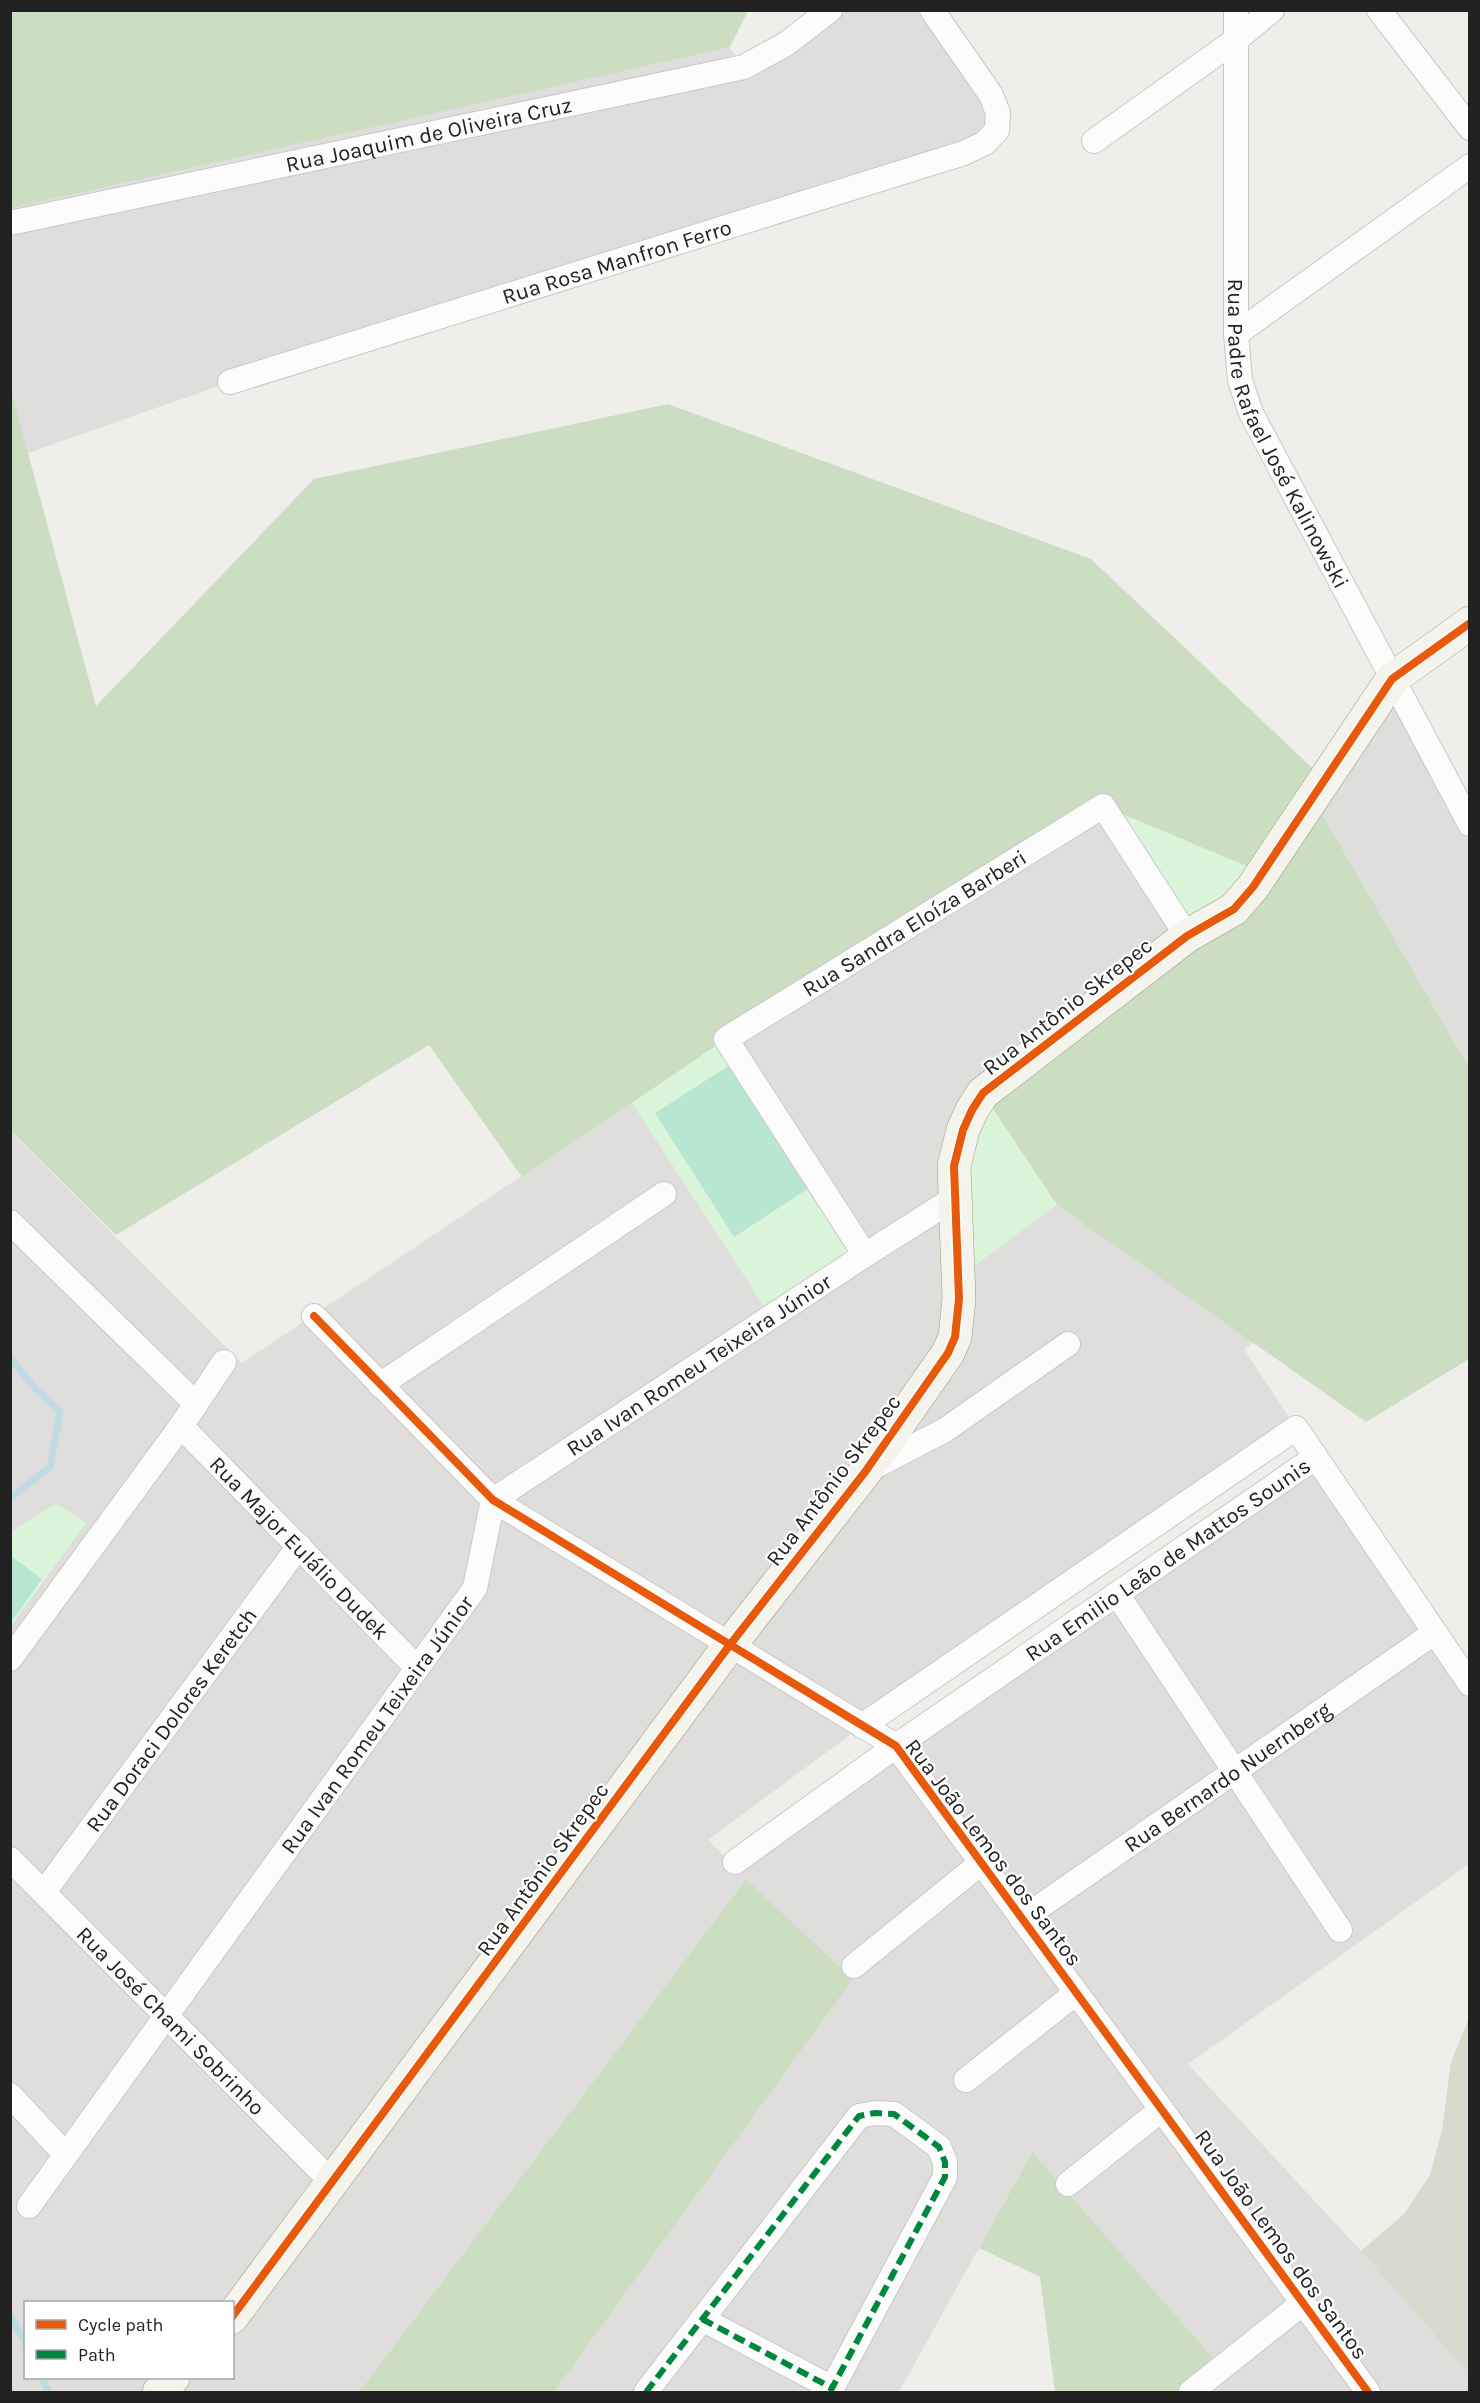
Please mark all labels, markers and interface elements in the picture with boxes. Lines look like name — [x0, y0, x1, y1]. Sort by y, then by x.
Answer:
street label: Rua Joaquim de Oliveira Cruz — [283, 92, 574, 178]
street label: Rua Rosa Manfron Ferro — [499, 214, 735, 310]
street label: Rua Padre Rafael José Kalinowski — [1222, 278, 1354, 593]
street label: Rua Sandra Eloíza Barberi — [798, 844, 1032, 1003]
street label: Rua Antônio Skrepec — [978, 933, 1158, 1081]
street label: Rua Ivan Romeu Teixeira Júnior — [562, 1269, 836, 1462]
street label: Rua Antônio Skrepec — [761, 1390, 907, 1571]
street label: Rua Major Eulálio Dudek — [204, 1451, 394, 1645]
street label: Rua Emilio Leão de Mattos Sounis — [1020, 1453, 1316, 1667]
street label: Rua Ivan Romeu Teixeira Júnior — [276, 1591, 479, 1859]
street label: Rua Doraci Dolores Keretch — [81, 1603, 263, 1837]
street label: Rua Bernardo Nuernberg — [1119, 1696, 1337, 1858]
street label: Rua João Lemos dos Santos — [899, 1734, 1087, 1971]
street label: Rua Antônio Skrepec — [471, 1778, 614, 1961]
street label: Rua José Chami Sobrinho — [71, 1921, 270, 2121]
street label: Rua João Lemos dos Santos — [1189, 2125, 1373, 2365]
legend — [24, 2301, 234, 2379]
text: Cycle path — [78, 2314, 163, 2336]
text: Path — [78, 2344, 116, 2366]

